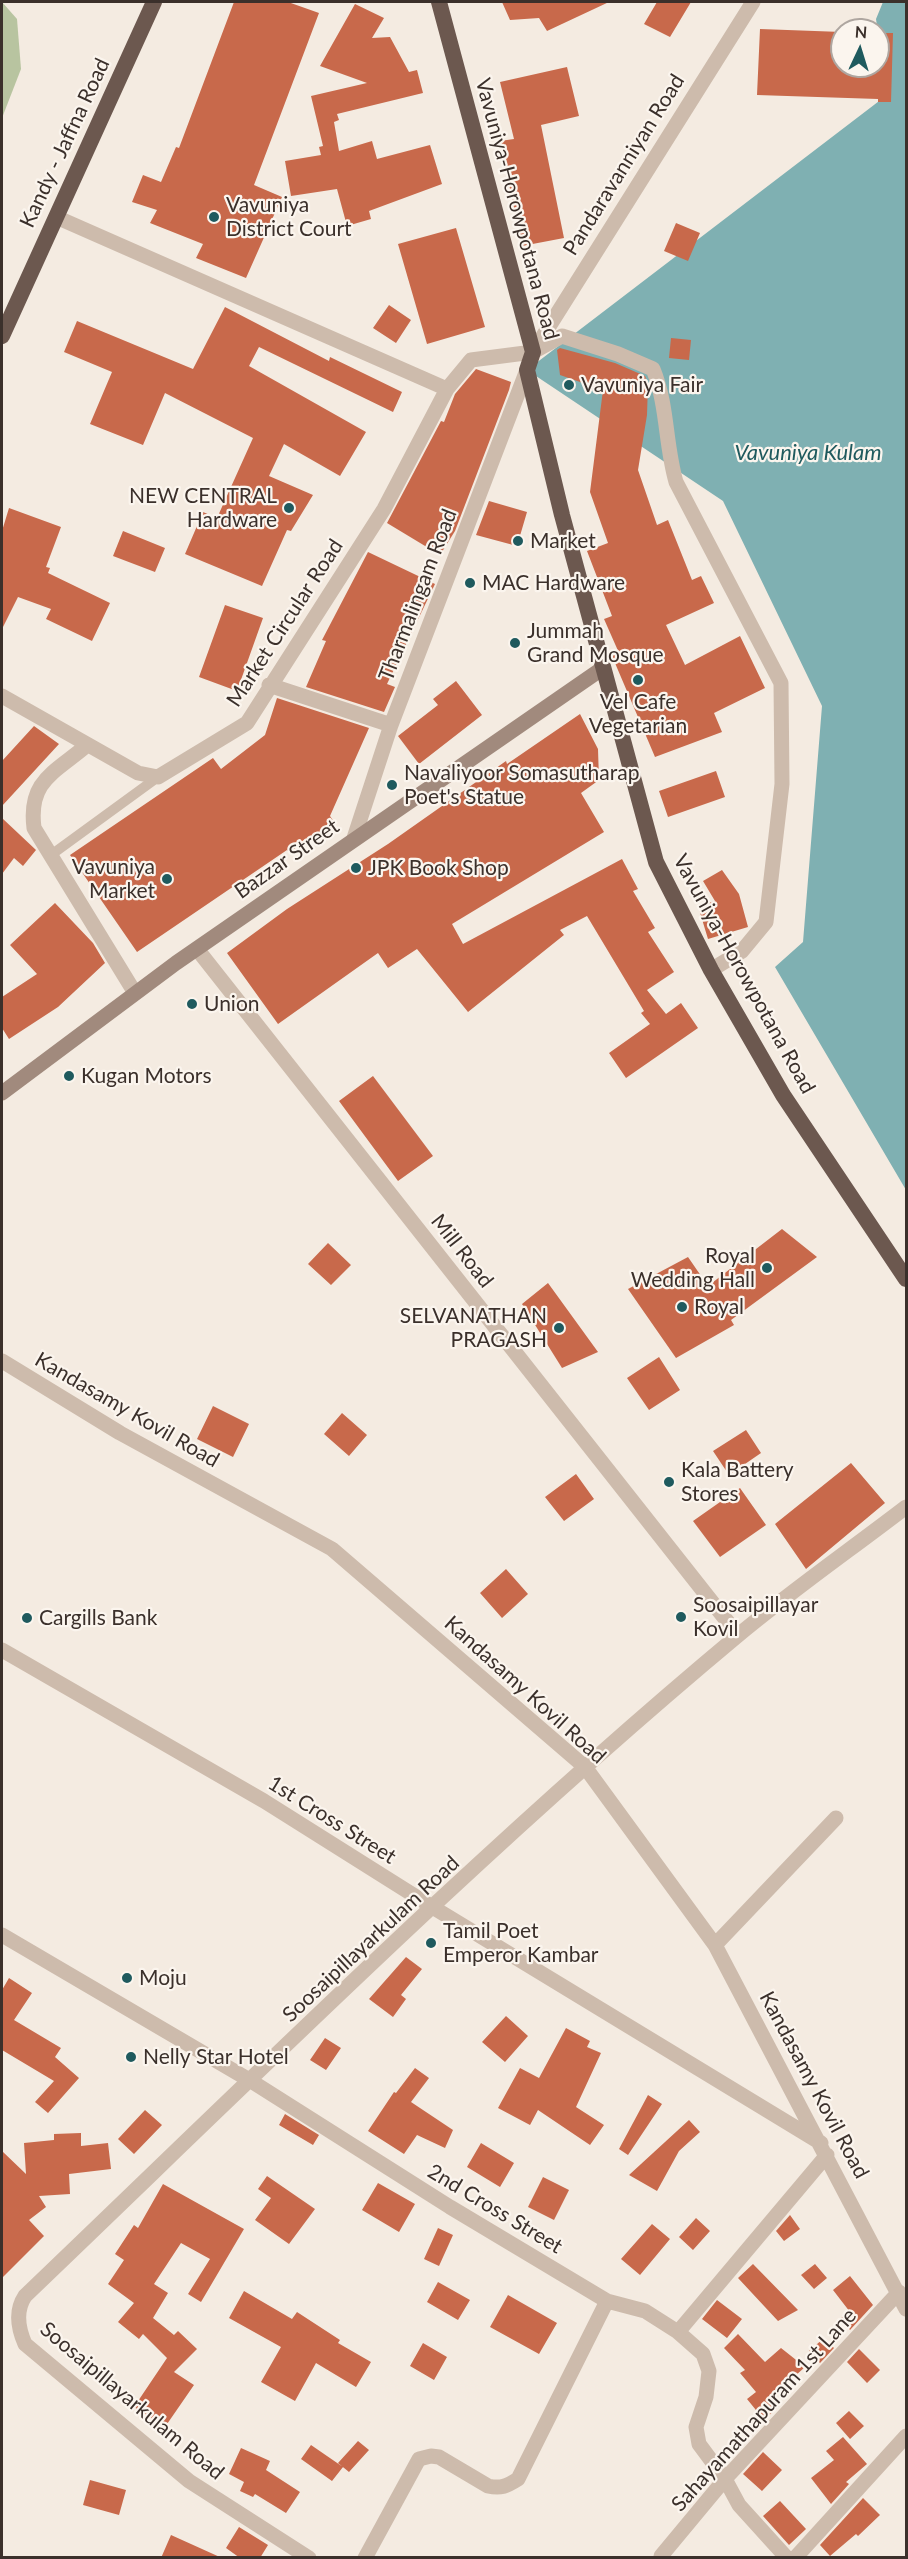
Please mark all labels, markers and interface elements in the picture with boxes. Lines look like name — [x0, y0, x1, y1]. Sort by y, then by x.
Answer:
north arrow — [830, 18, 890, 78]
text: N — [854, 22, 868, 41]
street label: Kandy - Jaffna Road — [15, 54, 115, 232]
street label: Pandaravanniyan Road — [558, 70, 690, 260]
street label: Vavuniya-Horowpotana Road — [470, 75, 564, 343]
place label: Vavuniya District Court — [226, 192, 352, 242]
marker: Vavuniya District Court — [207, 210, 221, 224]
place label: Vavuniya Fair — [581, 372, 703, 398]
marker: Vavuniya Fair — [562, 378, 576, 392]
water label: Vavuniya Kulam — [734, 440, 882, 466]
place label: NEW CENTRAL Hardware — [129, 483, 277, 533]
marker: NEW CENTRAL Hardware — [282, 501, 296, 515]
street label: Tharmalingam Road — [374, 506, 462, 684]
place label: Market — [530, 528, 596, 554]
marker: Market — [511, 534, 525, 548]
street label: Market Circular Road — [222, 535, 348, 711]
place label: MAC Hardware — [482, 570, 625, 596]
marker: MAC Hardware — [463, 576, 477, 590]
place label: Jummah Grand Mosque — [527, 618, 664, 668]
marker: Jummah Grand Mosque — [508, 636, 522, 650]
marker: Vel Cafe Vegetarian — [631, 673, 645, 687]
place label: Vel Cafe Vegetarian — [589, 689, 687, 739]
place label: Navaliyoor Somasutharap Poet's Statue — [404, 760, 639, 810]
marker: Navaliyoor Somasutharap Poet's Statue — [385, 778, 399, 792]
street label: Bazzar Street — [230, 814, 344, 904]
street label: Vavuniya-Horowpotana Road — [668, 850, 820, 1098]
place label: Vavuniya Market — [72, 854, 155, 904]
place label: JPK Book Shop — [368, 855, 509, 881]
marker: JPK Book Shop — [349, 861, 363, 875]
marker: Vavuniya Market — [160, 872, 174, 886]
place label: Union — [204, 991, 260, 1017]
marker: Union — [185, 997, 199, 1011]
place label: Kugan Motors — [81, 1063, 211, 1089]
marker: Kugan Motors — [62, 1069, 76, 1083]
street label: Mill Road — [426, 1209, 498, 1293]
place label: Royal Wedding Hall — [631, 1243, 755, 1293]
marker: Royal Wedding Hall — [760, 1261, 774, 1275]
place label: Royal — [694, 1294, 744, 1320]
marker: Royal — [675, 1300, 689, 1314]
place label: SELVANATHAN PRAGASH — [400, 1303, 547, 1353]
marker: SELVANATHAN PRAGASH — [552, 1321, 566, 1335]
street label: Kandasamy Kovil Road — [30, 1347, 224, 1473]
place label: Kala Battery Stores — [681, 1457, 794, 1507]
marker: Kala Battery Stores — [662, 1475, 676, 1489]
place label: Soosaipillayar Kovil — [693, 1592, 818, 1642]
place label: Cargills Bank — [39, 1605, 157, 1631]
marker: Soosaipillayar Kovil — [674, 1610, 688, 1624]
marker: Cargills Bank — [20, 1611, 34, 1625]
street label: Kandasamy Kovil Road — [439, 1611, 611, 1769]
street label: 1st Cross Street — [263, 1771, 401, 1869]
street label: Soosaipillayarkulam Road — [277, 1851, 465, 2027]
place label: Tamil Poet Emperor Kambar — [443, 1918, 599, 1968]
marker: Tamil Poet Emperor Kambar — [424, 1936, 438, 1950]
place label: Moju — [139, 1965, 187, 1991]
marker: Moju — [120, 1971, 134, 1985]
street label: Kandasamy Kovil Road — [754, 1987, 874, 2183]
place label: Nelly Star Hotel — [143, 2044, 289, 2070]
marker: Nelly Star Hotel — [124, 2050, 138, 2064]
street label: 2nd Cross Street — [423, 2159, 567, 2259]
street label: Sahayamathapuram 1st Lane — [666, 2303, 862, 2517]
street label: Soosaipillayarkulam Road — [35, 2317, 229, 2485]

